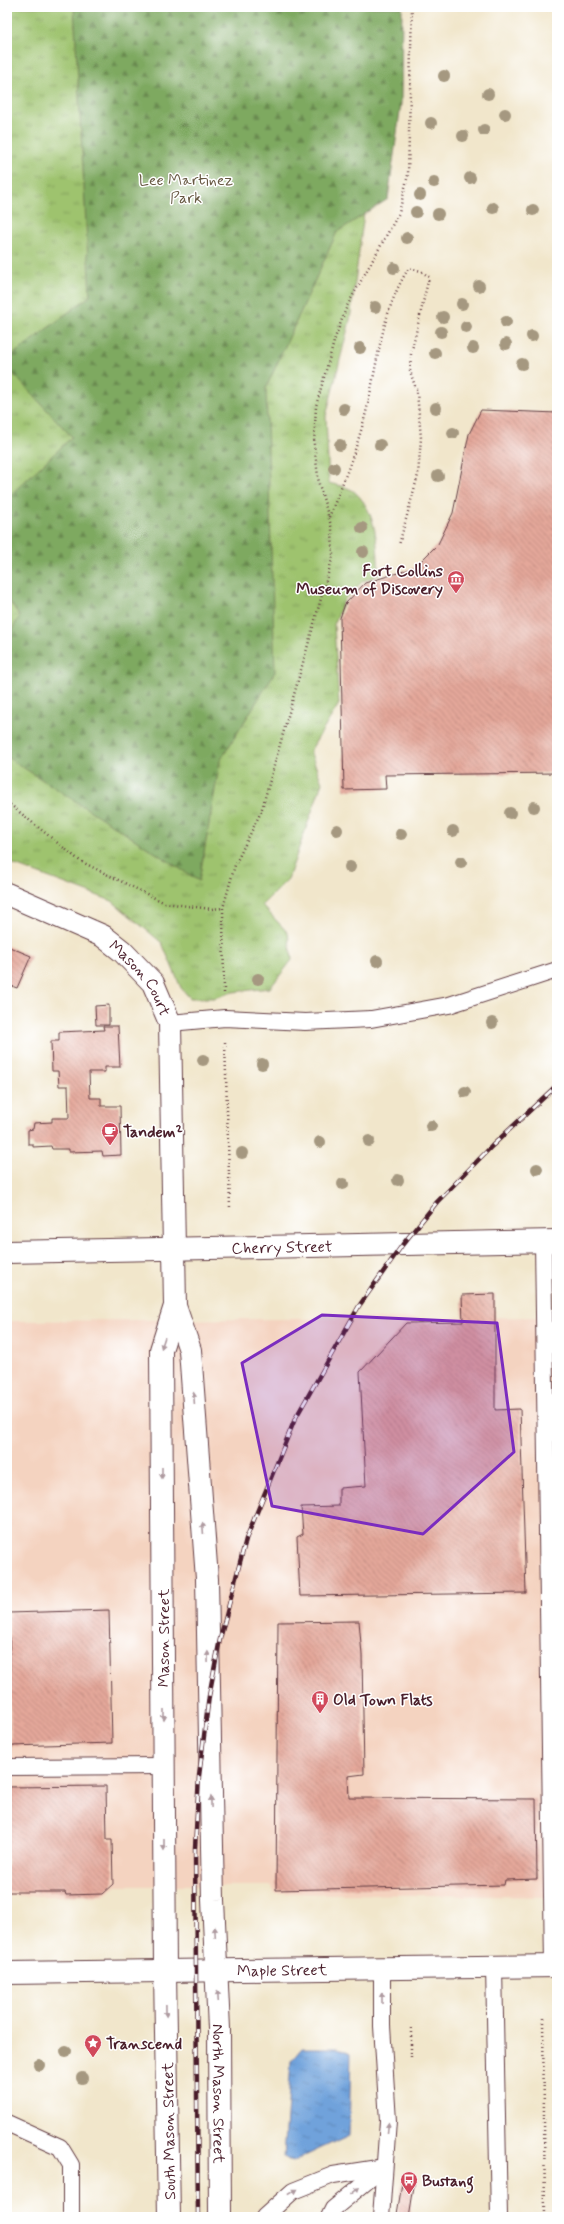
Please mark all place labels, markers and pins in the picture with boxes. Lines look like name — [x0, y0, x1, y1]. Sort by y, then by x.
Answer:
place label: Fort Collins Museum of Discovery — [296, 561, 443, 600]
museum icon: Fort Collins Museum of Discovery — [446, 569, 466, 594]
cafe icon: Tandem² — [100, 1121, 120, 1146]
place label: Tandem² — [123, 1122, 184, 1143]
building icon: Old Town Flats — [310, 1689, 330, 1714]
place label: Old Town Flats — [333, 1690, 433, 1711]
place icon: Transcend — [83, 2033, 103, 2058]
place label: Transcend — [106, 2034, 182, 2055]
bus stop icon: Bustang — [399, 2170, 419, 2195]
place label: Bustang — [422, 2171, 474, 2194]

